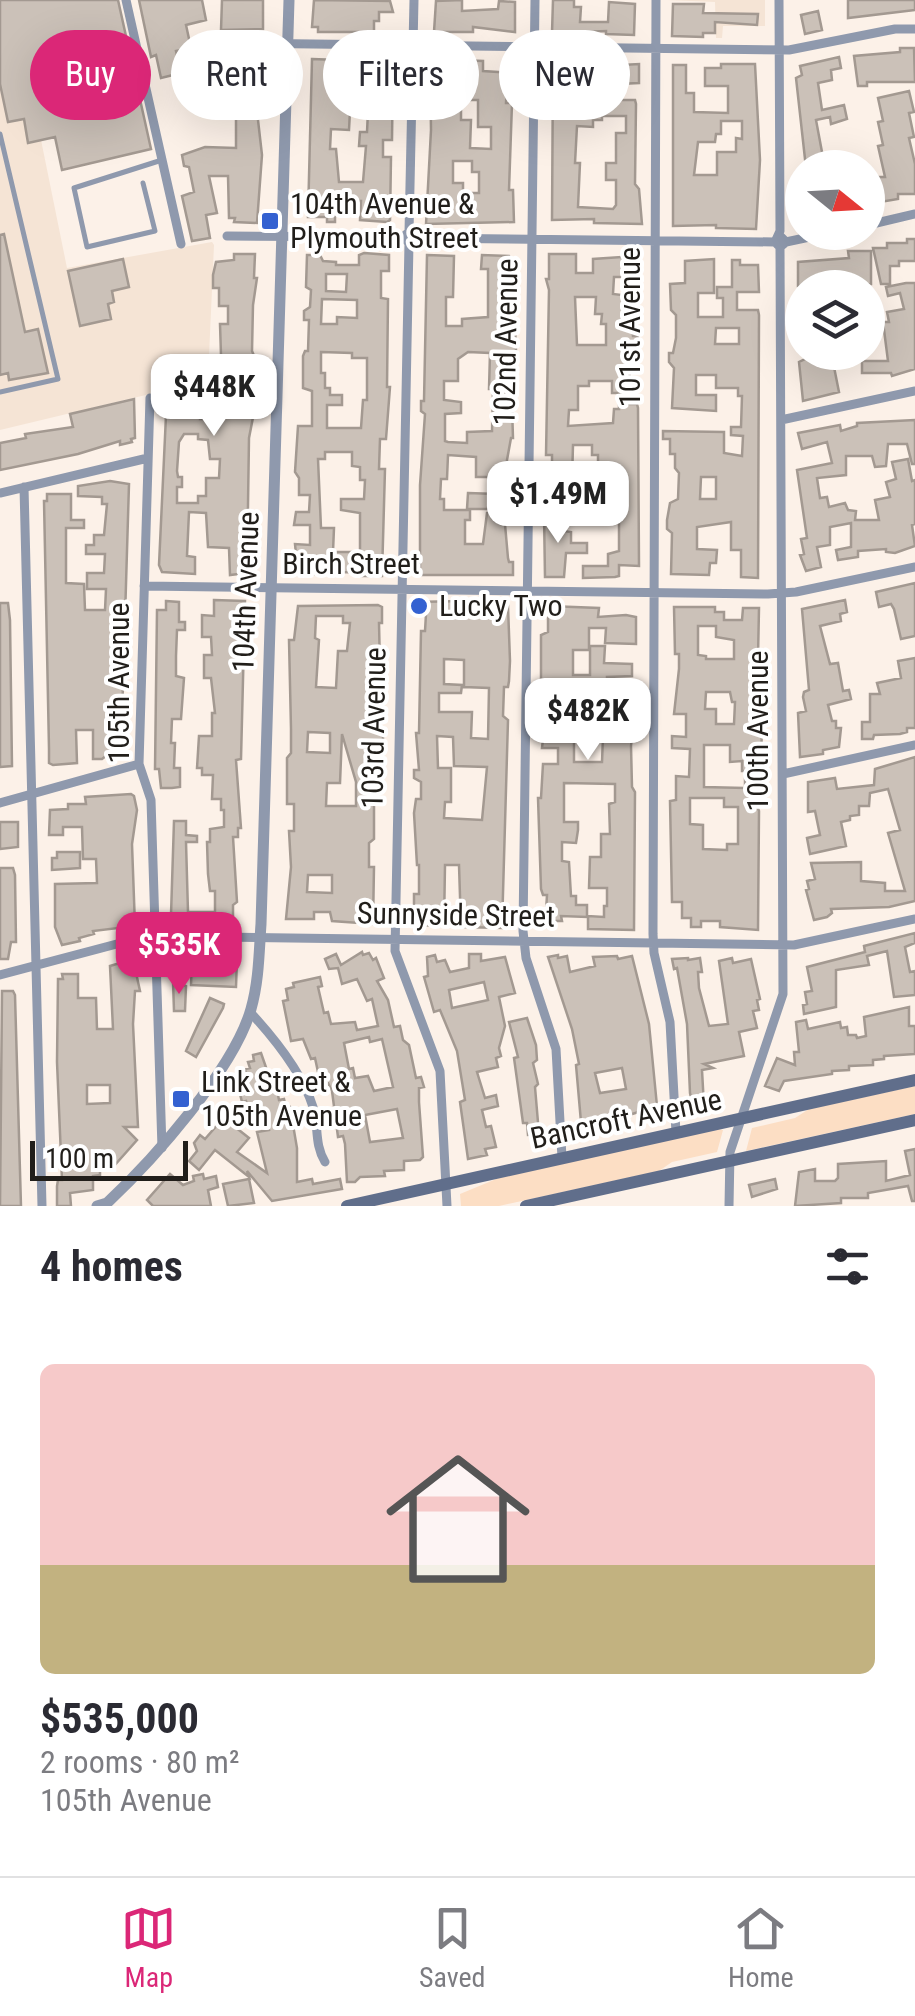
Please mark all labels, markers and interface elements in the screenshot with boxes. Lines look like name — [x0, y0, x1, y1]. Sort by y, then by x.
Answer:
chip: Buy — [30, 30, 151, 120]
chip: Rent — [171, 30, 303, 120]
chip: Filters — [323, 30, 479, 120]
chip: New — [499, 30, 630, 120]
north arrow — [785, 150, 885, 250]
map controls — [785, 150, 885, 370]
place label: 104th Avenue & Plymouth Street — [290, 186, 479, 255]
marker: 104th Avenue & Plymouth Street — [259, 210, 281, 232]
street label: 101st Avenue — [612, 247, 647, 407]
street label: 102nd Avenue — [487, 258, 524, 426]
button: layers — [785, 270, 885, 370]
pin: $448K — [144, 354, 284, 439]
text: $448K — [173, 367, 255, 405]
pin: $1.49M — [477, 461, 639, 546]
text: $1.49M — [509, 474, 607, 512]
street label: 104th Avenue — [225, 511, 266, 673]
street label: Birch Street — [282, 546, 420, 581]
place label: Lucky Two — [439, 588, 563, 623]
marker: Lucky Two — [408, 595, 430, 617]
street label: 105th Avenue — [101, 602, 136, 764]
street label: 103rd Avenue — [355, 647, 392, 809]
street label: 100th Avenue — [740, 650, 775, 812]
pin: $482K — [518, 678, 658, 763]
text: $482K — [547, 691, 629, 729]
street label: Sunnyside Street — [357, 895, 555, 934]
pin: $535K — [109, 912, 249, 997]
text: $535K — [138, 925, 220, 963]
place label: Link Street & 105th Avenue — [201, 1064, 362, 1133]
street label: Bancroft Avenue — [527, 1081, 725, 1156]
marker: Link Street & 105th Avenue — [170, 1088, 192, 1110]
scale bar — [30, 1136, 188, 1180]
text: 100 m — [45, 1142, 114, 1175]
icon: filters — [820, 1239, 875, 1294]
text: 4 homes — [40, 1242, 183, 1291]
icon: home — [368, 1429, 548, 1609]
text: $535,000 — [40, 1694, 199, 1743]
text: 2 rooms · 80 m² — [40, 1743, 239, 1781]
text: 105th Avenue — [40, 1781, 212, 1819]
tab: Map — [121, 1901, 176, 1994]
tab: Saved — [419, 1901, 485, 1994]
tab: Home — [728, 1901, 794, 1994]

